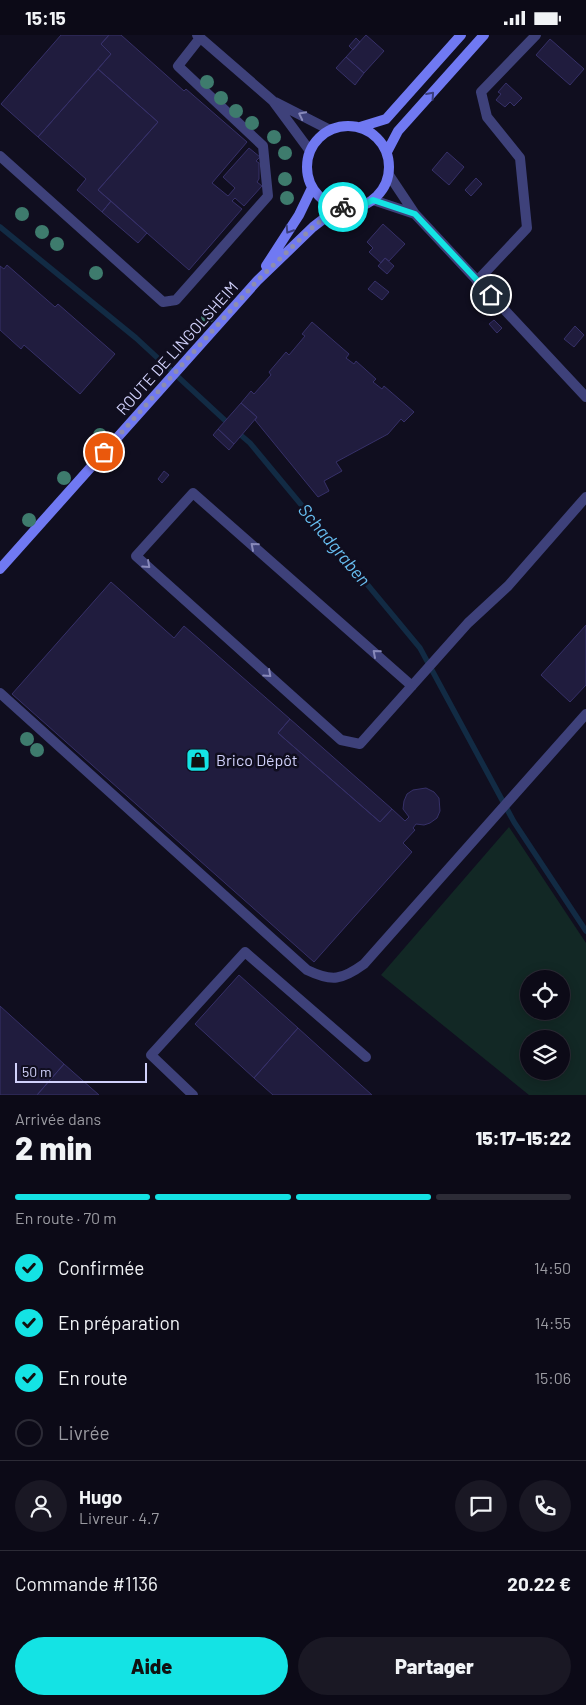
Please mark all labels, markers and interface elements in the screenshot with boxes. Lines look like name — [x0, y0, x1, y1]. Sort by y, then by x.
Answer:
text: 15:15 — [25, 6, 66, 29]
one-way arrow — [425, 91, 434, 100]
one-way arrow — [298, 111, 307, 121]
courier — [318, 182, 368, 232]
icon: bike — [329, 193, 357, 221]
one-way arrow — [286, 225, 296, 234]
pin — [470, 274, 512, 316]
street label: ROUTE DE LINGOLSHEIM — [112, 277, 242, 418]
icon: home — [477, 281, 505, 309]
pin — [83, 431, 125, 473]
icon: bag — [90, 438, 118, 466]
water label: Schadgraben — [294, 499, 376, 590]
one-way arrow — [250, 543, 259, 552]
one-way arrow — [141, 560, 150, 569]
one-way arrow — [372, 650, 381, 659]
one-way arrow — [262, 668, 271, 677]
shop icon: Brico Dépôt — [185, 747, 211, 773]
place label: Brico Dépôt — [216, 750, 298, 769]
map controls — [520, 970, 570, 1080]
button: locate — [520, 970, 570, 1020]
button: layers — [520, 1030, 570, 1080]
scale bar — [15, 1060, 148, 1083]
text: 50 m — [22, 1063, 51, 1080]
text: Arrivée dans — [15, 1109, 101, 1128]
text: 15:17–15:22 — [475, 1126, 571, 1149]
text: 2 min — [15, 1128, 92, 1166]
text: En route · 70 m — [15, 1208, 116, 1227]
icon: check — [15, 1254, 43, 1282]
text: Confirmée — [58, 1256, 145, 1279]
text: 14:50 — [534, 1258, 571, 1277]
icon: check — [15, 1309, 43, 1337]
text: En préparation — [58, 1311, 180, 1334]
text: 14:55 — [535, 1313, 571, 1332]
icon: check — [15, 1364, 43, 1392]
text: En route — [58, 1366, 128, 1389]
text: 15:06 — [534, 1368, 571, 1387]
text: Livrée — [58, 1421, 110, 1444]
button: person — [15, 1480, 67, 1532]
button: chat — [455, 1480, 507, 1532]
button: phone — [519, 1480, 571, 1532]
text: Hugo — [79, 1485, 122, 1508]
text: Livreur · 4.7 — [79, 1508, 159, 1527]
text: Commande #1136 — [15, 1572, 158, 1595]
text: 20.22 € — [507, 1572, 571, 1595]
button: Aide — [15, 1637, 288, 1695]
button: Partager — [298, 1637, 571, 1695]

